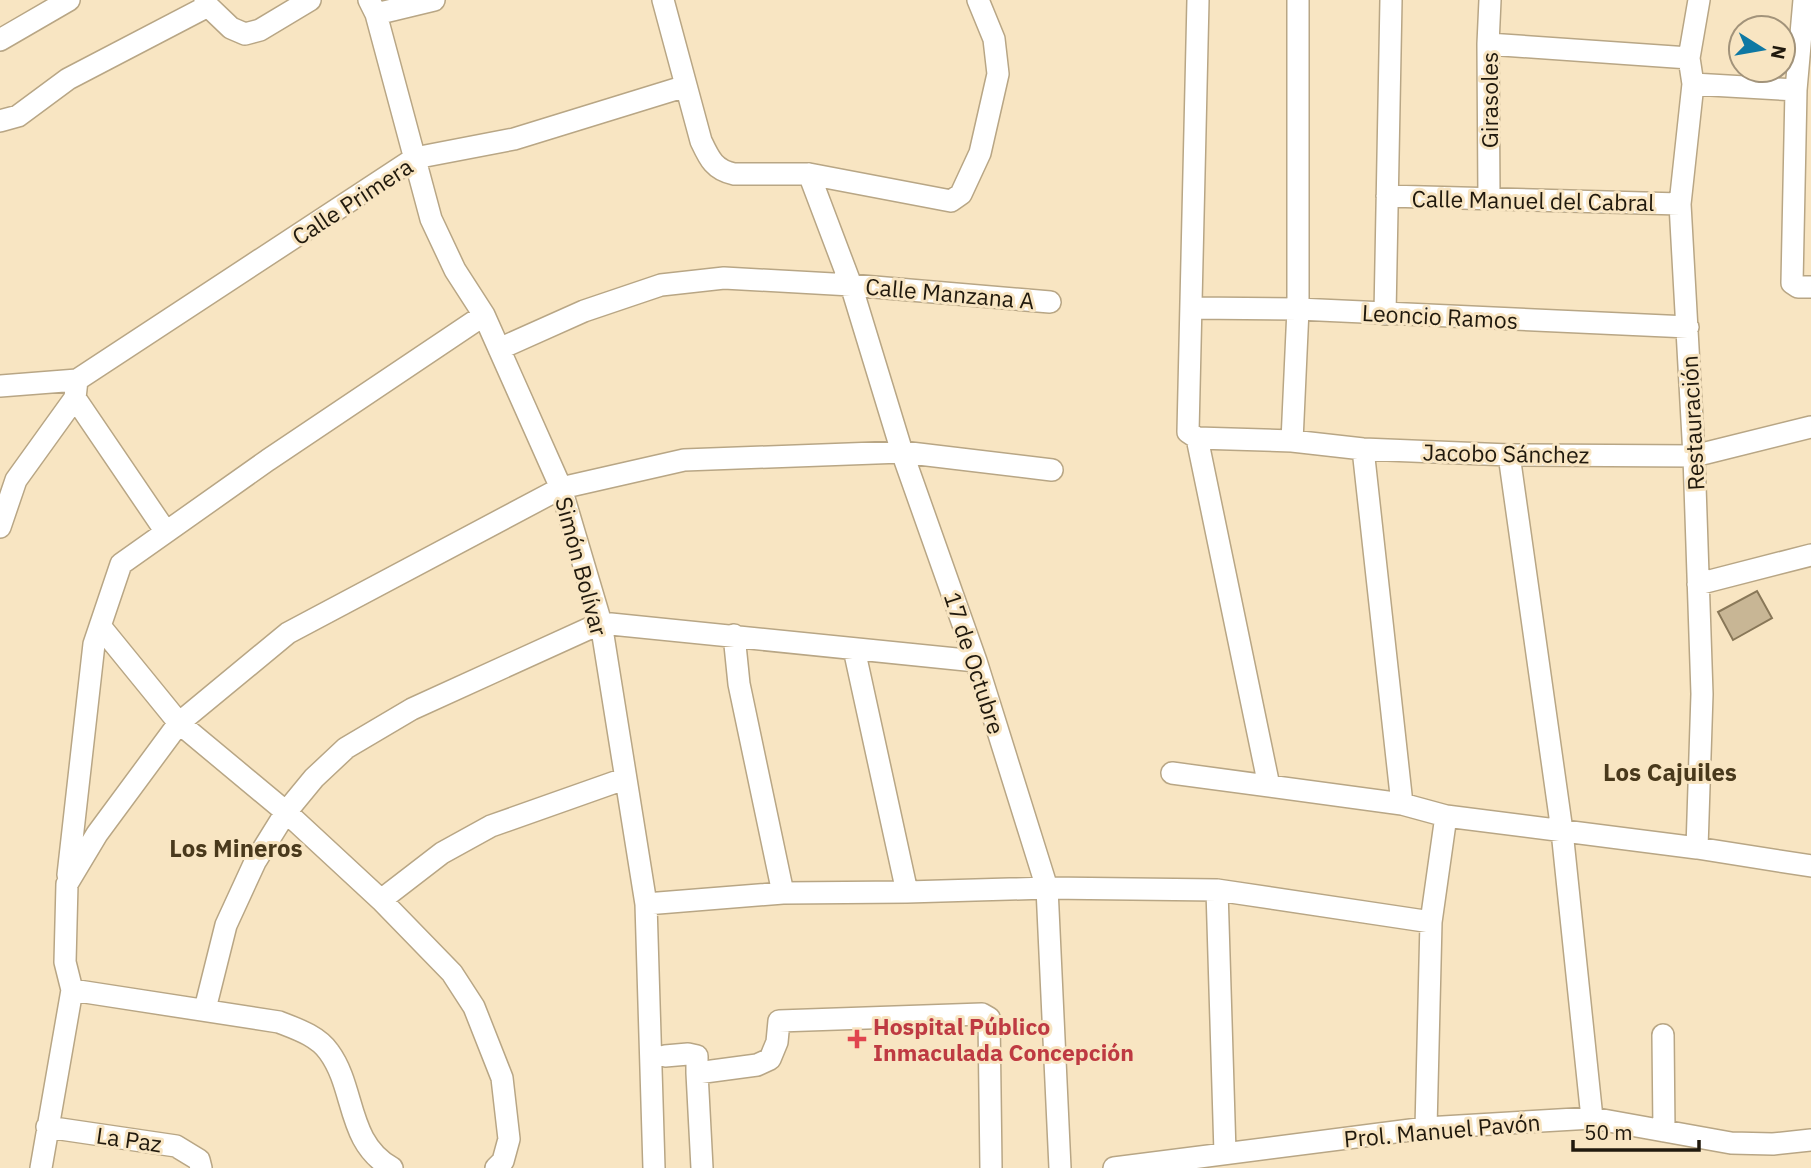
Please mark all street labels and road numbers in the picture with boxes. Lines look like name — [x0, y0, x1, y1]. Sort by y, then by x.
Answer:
street label: Girasoles — [1474, 52, 1504, 148]
street label: Calle Primera — [286, 151, 418, 251]
street label: Calle Manuel del Cabral — [1411, 183, 1655, 217]
street label: Calle Manzana A — [864, 271, 1036, 315]
street label: Leoncio Ramos — [1361, 297, 1519, 335]
street label: Restauración — [1673, 355, 1711, 491]
street label: Jacobo Sánchez — [1423, 437, 1589, 469]
street label: Simón Bolívar — [549, 493, 615, 639]
street label: 17 de Octubre — [938, 588, 1012, 738]
street label: Prol. Manuel Pavón — [1342, 1106, 1542, 1154]
street label: La Paz — [94, 1120, 164, 1158]

